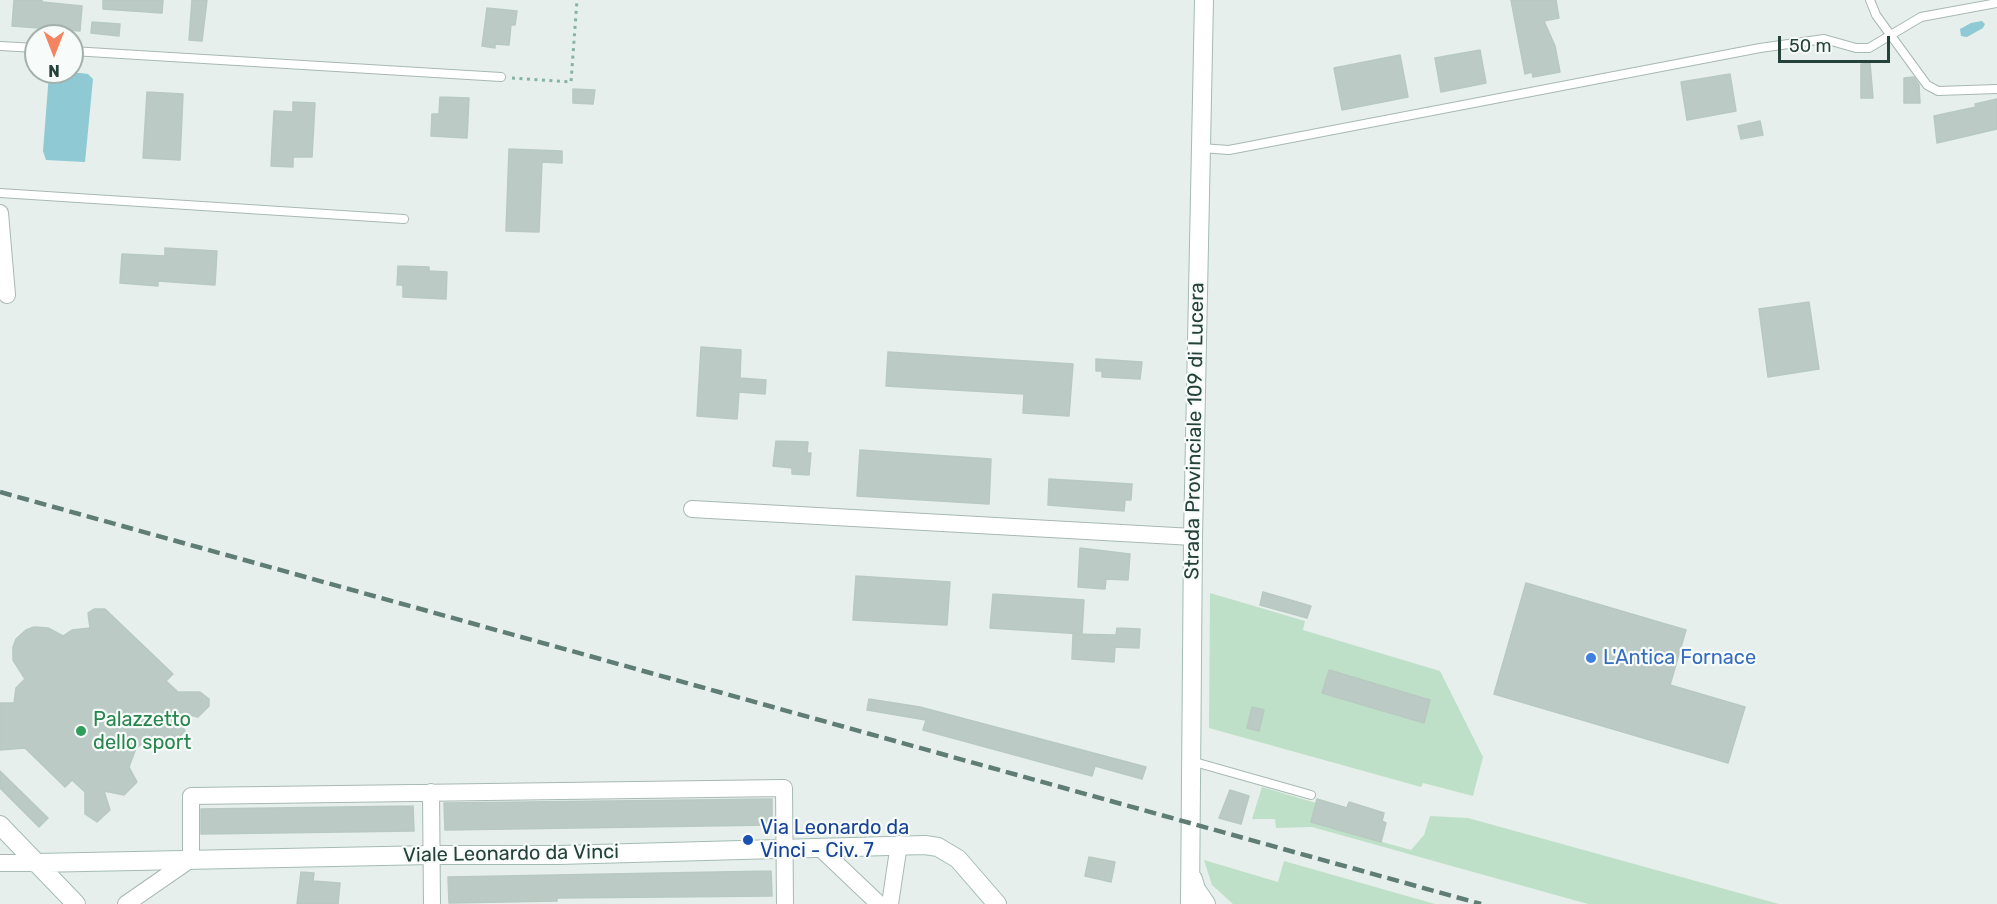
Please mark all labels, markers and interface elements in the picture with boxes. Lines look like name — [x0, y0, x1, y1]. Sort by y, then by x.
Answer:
north arrow — [24, 24, 84, 84]
scale bar — [1781, 24, 1894, 62]
text: 50 m — [1789, 35, 1832, 57]
text: N — [48, 61, 60, 80]
street label: Strada Provinciale 109 di Lucera — [1180, 282, 1210, 580]
place label: L'Antica Fornace — [1603, 646, 1756, 670]
marker: L'Antica Fornace — [1584, 651, 1598, 665]
place label: Palazzetto dello sport — [93, 708, 191, 755]
marker: Palazzetto dello sport — [74, 724, 88, 738]
place label: Via Leonardo da Vinci - Civ. 7 — [760, 816, 909, 863]
marker: Via Leonardo da Vinci - Civ. 7 — [741, 833, 755, 847]
street label: Viale Leonardo da Vinci — [403, 840, 619, 868]

